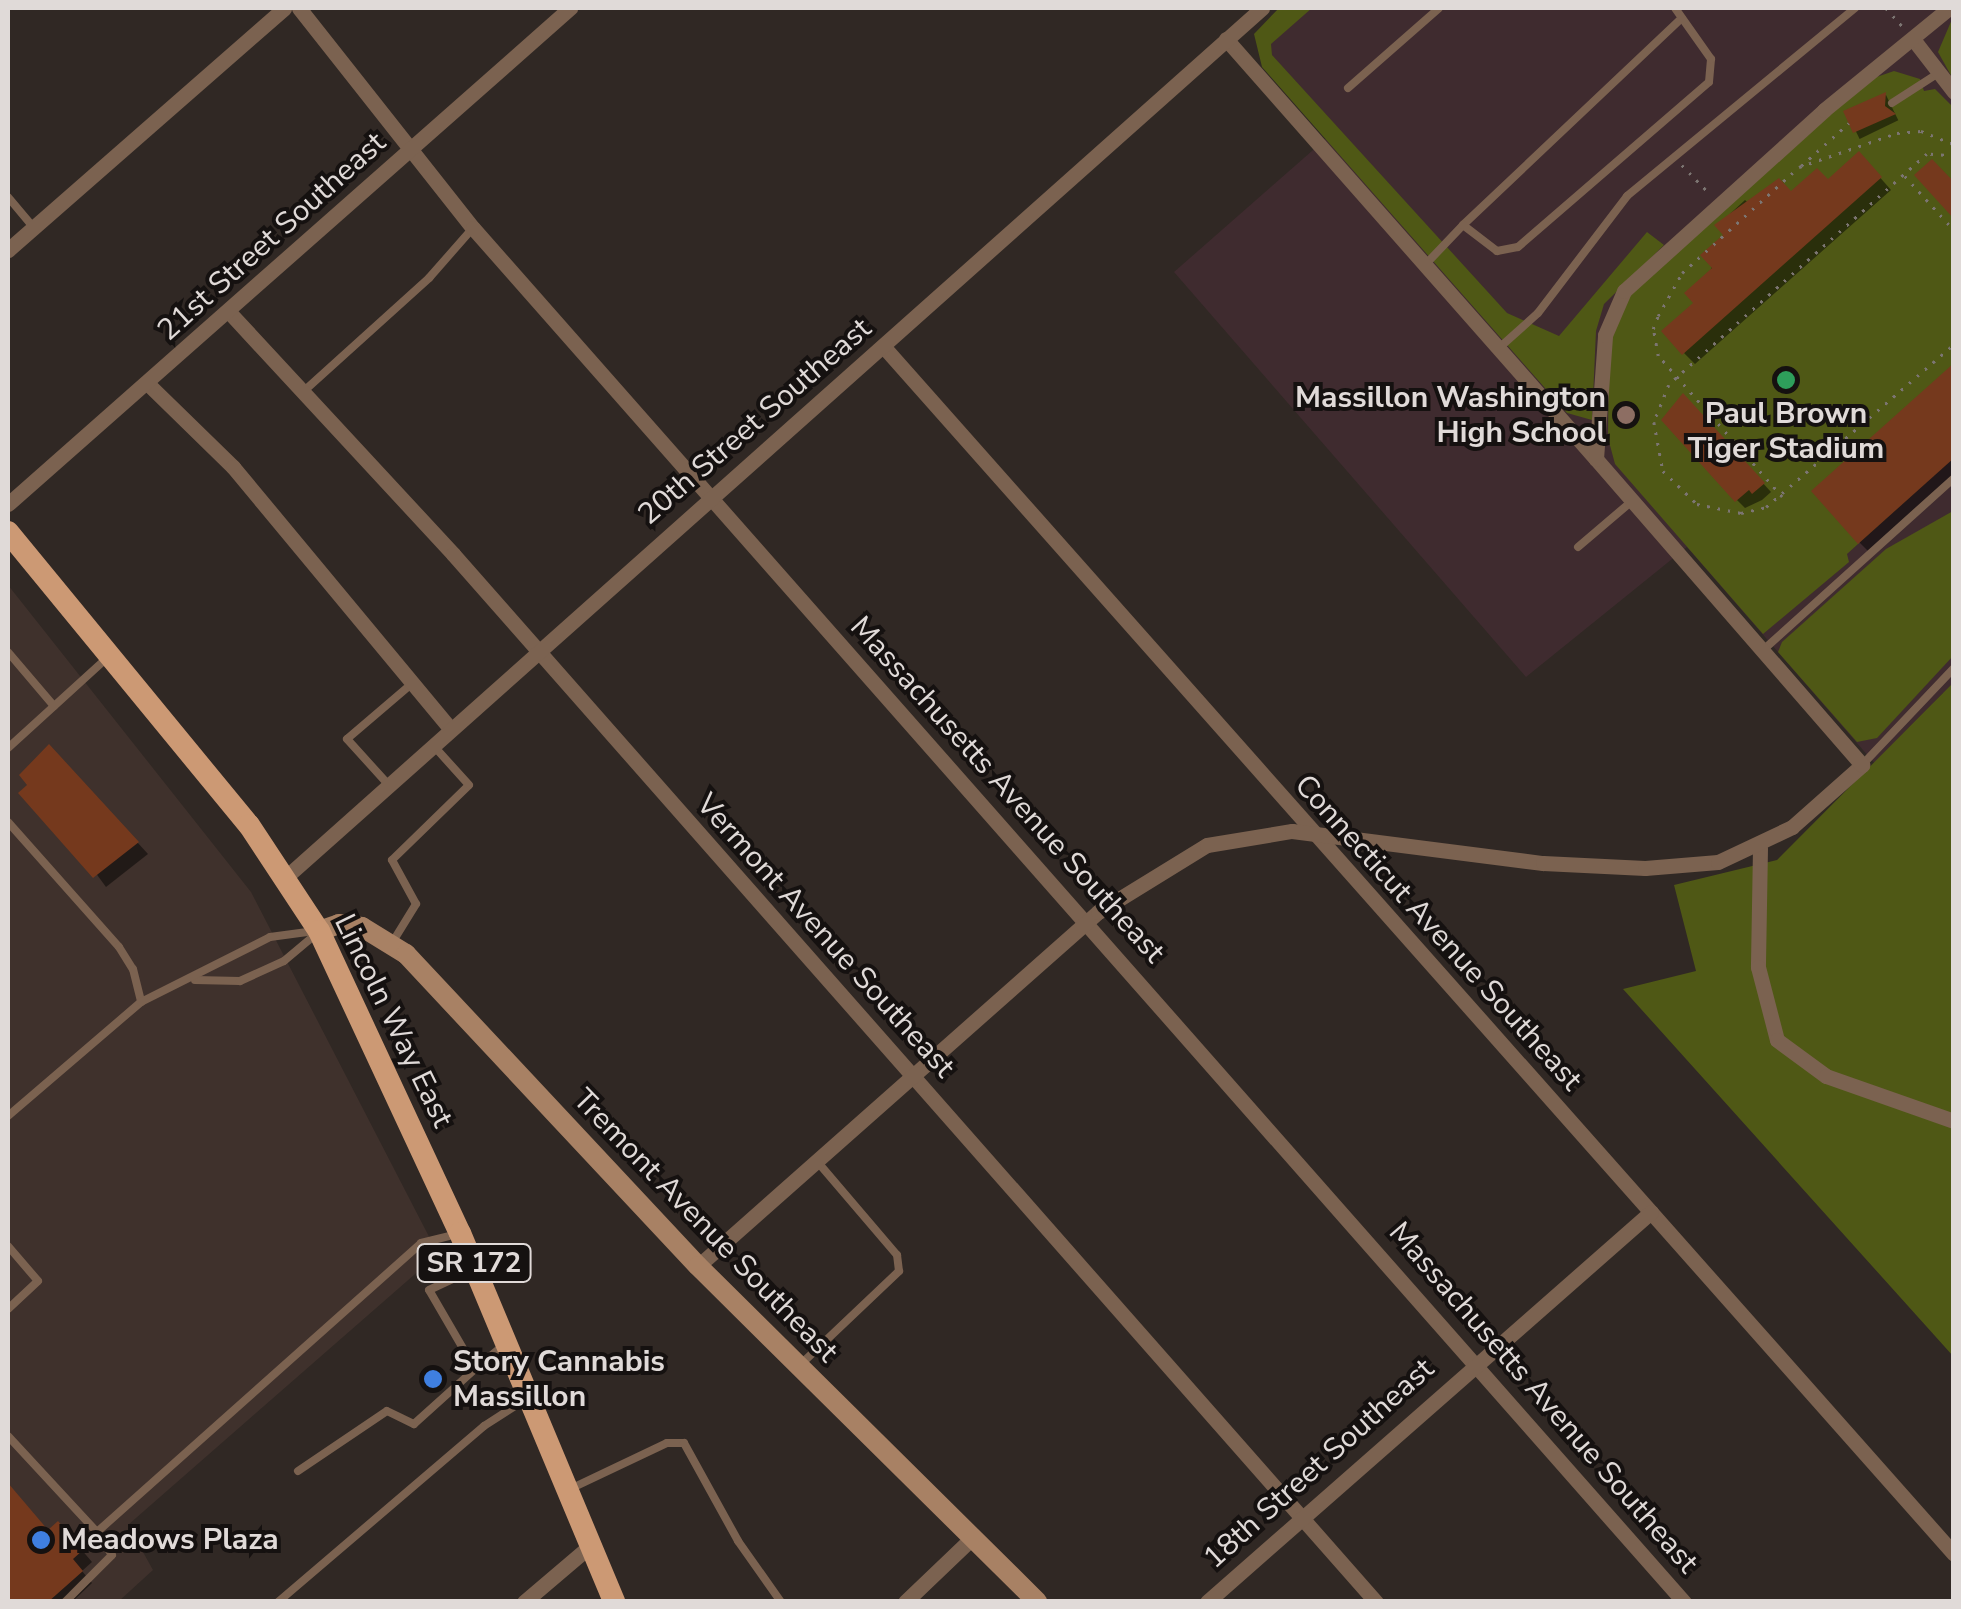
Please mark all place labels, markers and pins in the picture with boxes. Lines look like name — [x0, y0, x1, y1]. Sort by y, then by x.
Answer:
marker: Paul Brown Tiger Stadium — [1775, 369, 1797, 391]
place label: Massillon Washington High School — [1295, 380, 1606, 450]
place label: Paul Brown Tiger Stadium — [1688, 396, 1884, 466]
marker: Massillon Washington High School — [1615, 404, 1637, 426]
place label: Story Cannabis Massillon — [453, 1344, 665, 1414]
marker: Story Cannabis Massillon — [422, 1368, 444, 1390]
place label: Meadows Plaza — [61, 1522, 279, 1558]
marker: Meadows Plaza — [30, 1529, 52, 1551]

